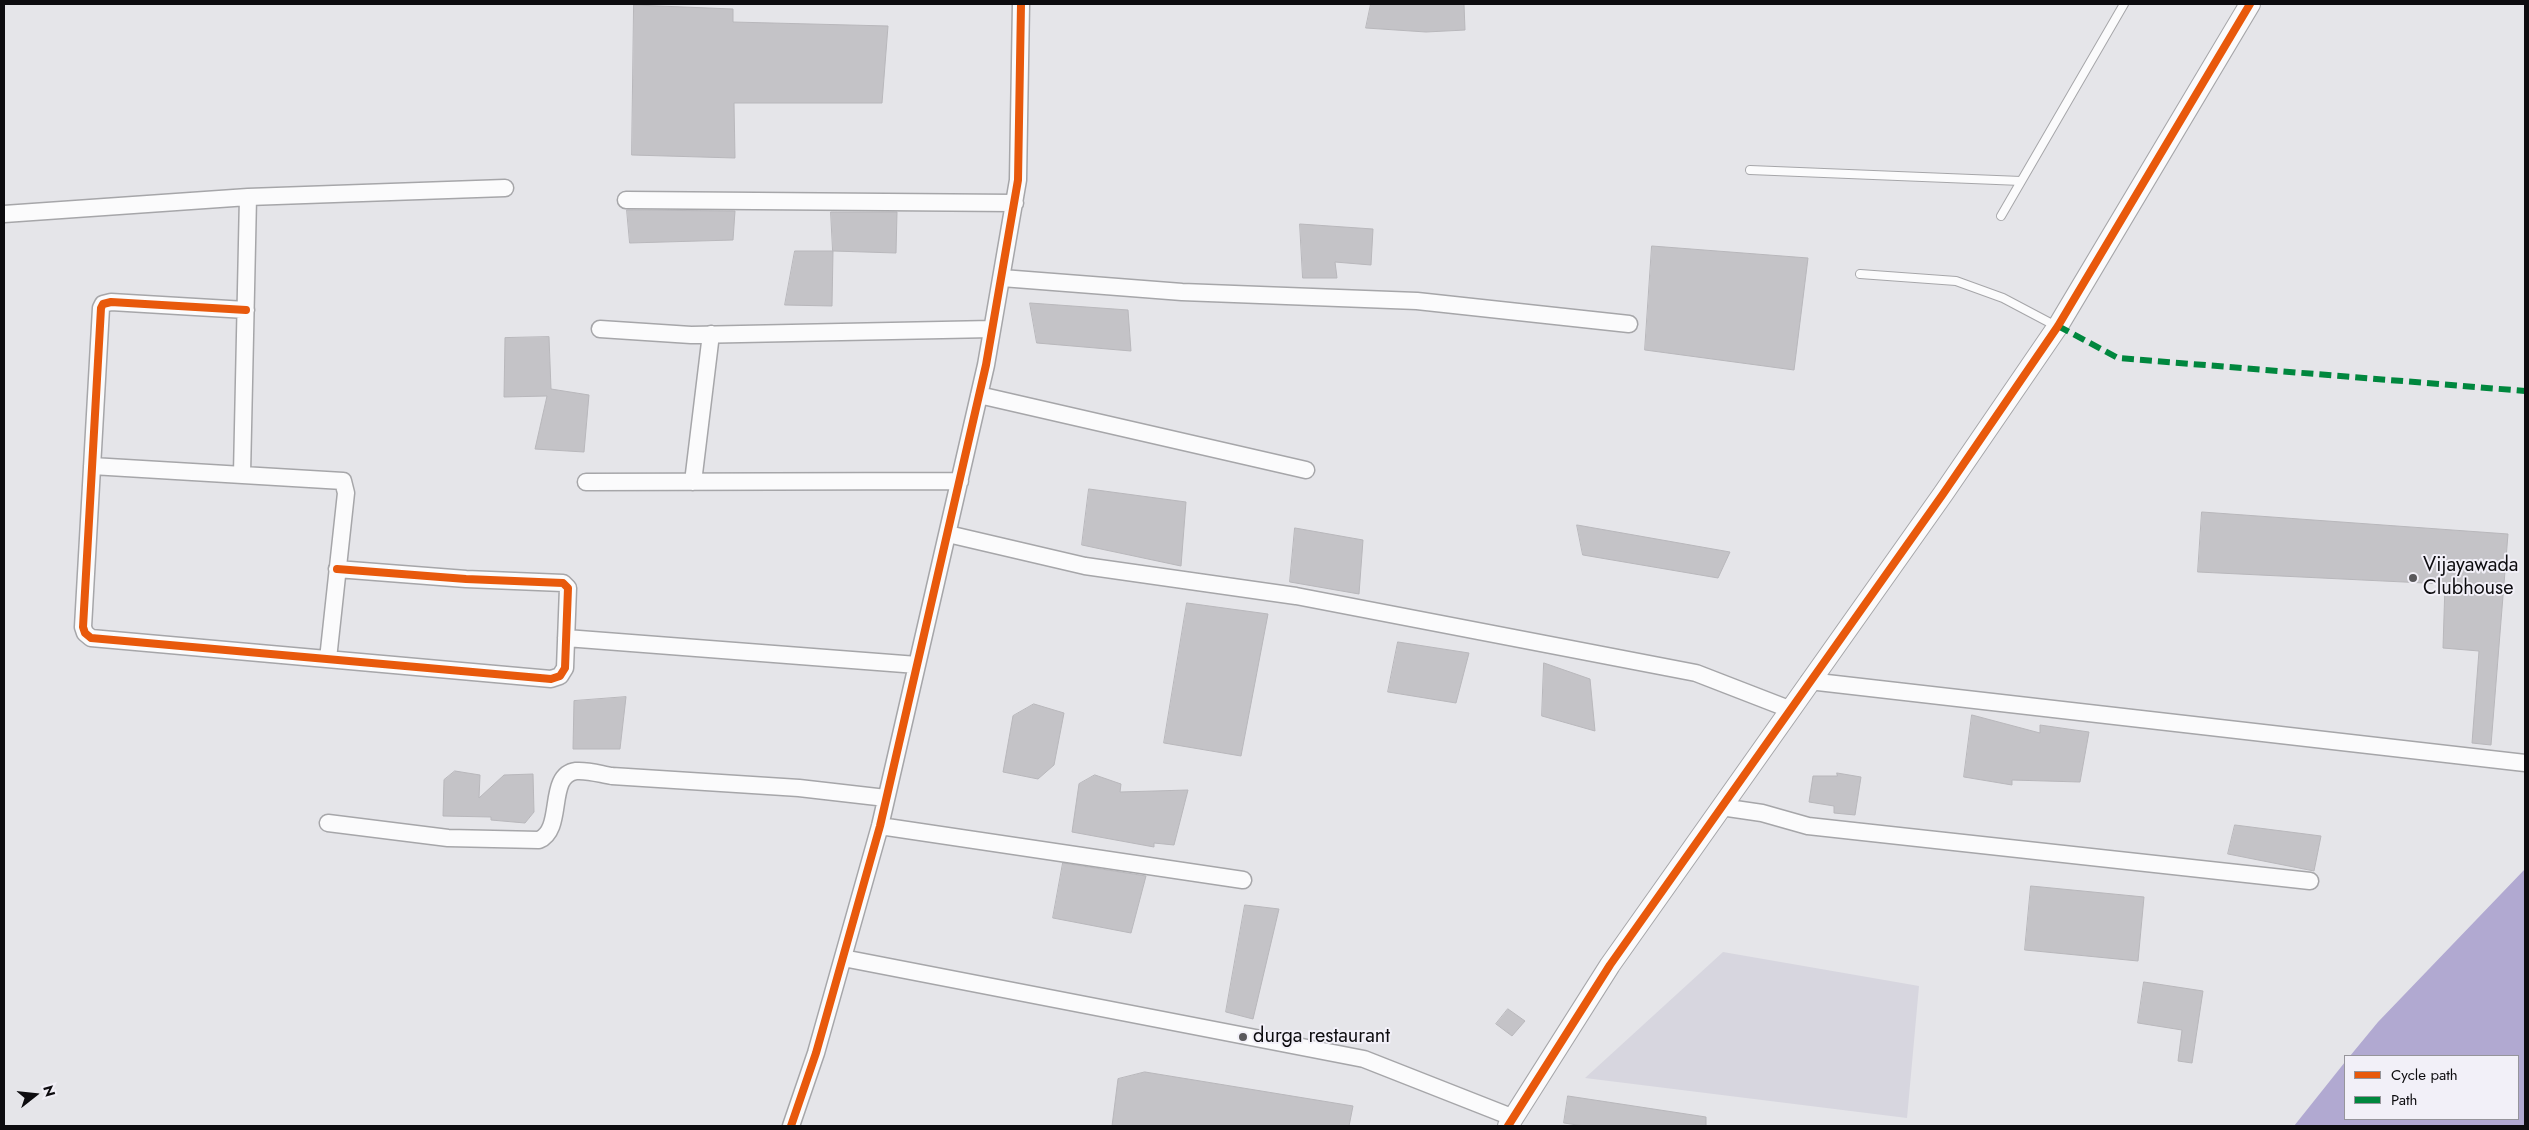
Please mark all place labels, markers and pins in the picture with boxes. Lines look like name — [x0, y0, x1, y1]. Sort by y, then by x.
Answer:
place label: Vijayawada Clubhouse — [2423, 554, 2518, 601]
marker: Vijayawada Clubhouse — [2407, 572, 2419, 584]
place label: durga restaurant — [1253, 1025, 1390, 1049]
marker: durga restaurant — [1237, 1031, 1249, 1043]

